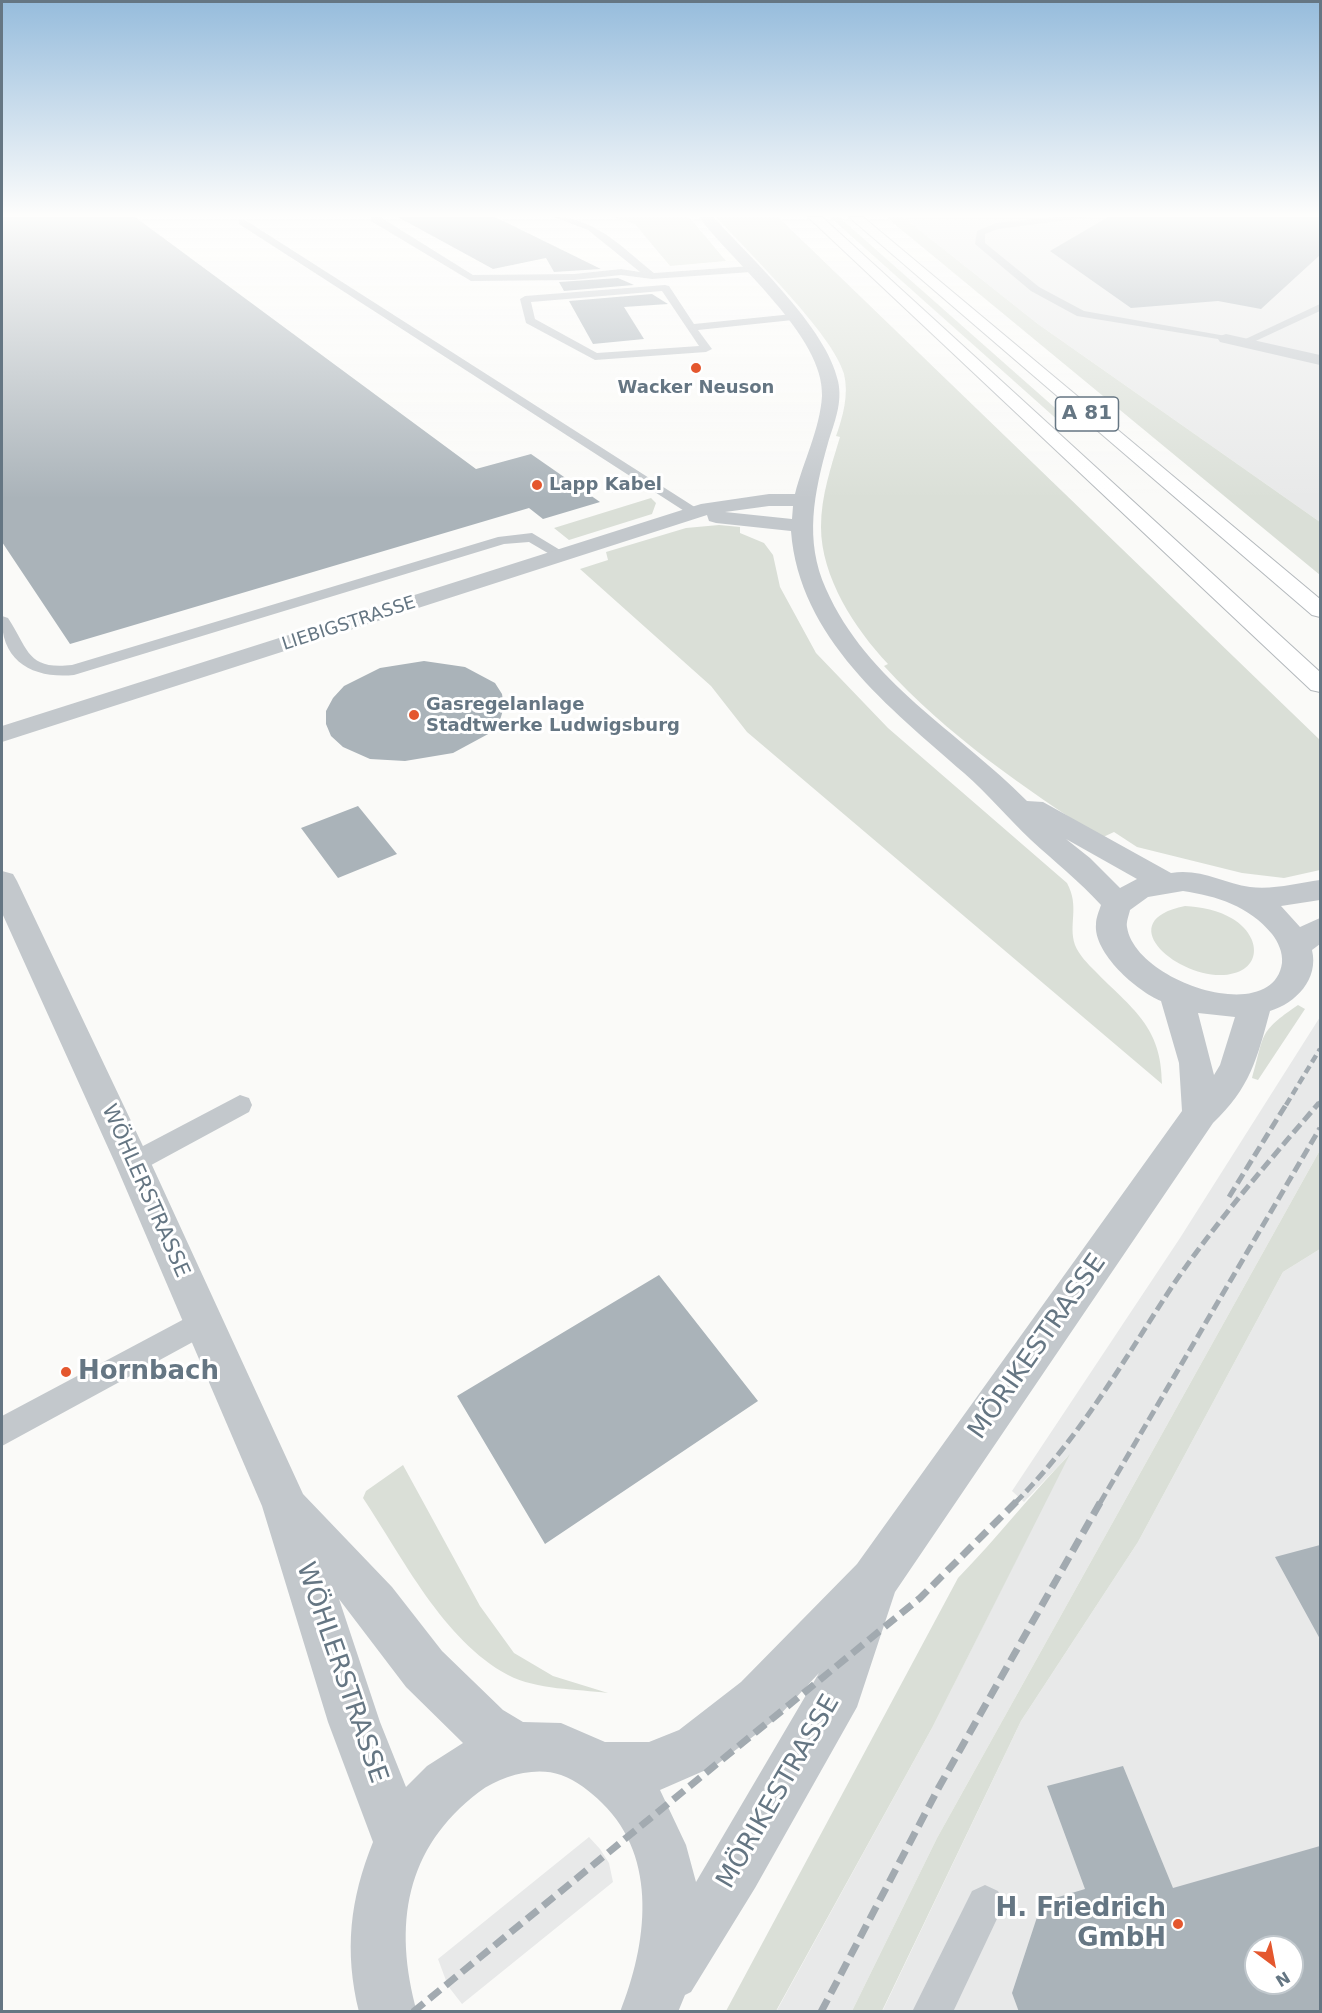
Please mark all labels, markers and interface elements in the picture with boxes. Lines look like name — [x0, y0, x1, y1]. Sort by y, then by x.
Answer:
marker: Wacker Neuson — [689, 361, 703, 375]
place label: Wacker Neuson — [618, 377, 774, 399]
road number: A 81 — [1056, 397, 1118, 431]
place label: Lapp Kabel — [549, 474, 662, 496]
marker: Lapp Kabel — [530, 478, 544, 492]
street label: LIEBIGSTRASSE — [280, 592, 418, 656]
place label: Gasregelanlage Stadtwerke Ludwigsburg — [426, 694, 680, 736]
marker: Gasregelanlage Stadtwerke Ludwigsburg — [407, 708, 421, 722]
street label: WÖHLERSTRASSE — [95, 1101, 195, 1281]
street label: MÖRIKESTRASSE — [962, 1248, 1114, 1446]
place label: Hornbach — [78, 1356, 219, 1388]
marker: Hornbach — [59, 1365, 73, 1379]
street label: WÖHLERSTRASSE — [289, 1559, 393, 1787]
street label: MÖRIKESTRASSE — [711, 1689, 847, 1895]
place label: H. Friedrich GmbH — [996, 1893, 1166, 1954]
marker: H. Friedrich GmbH — [1171, 1917, 1185, 1931]
north arrow — [1244, 1935, 1304, 1995]
text: N — [1272, 1967, 1293, 1991]

